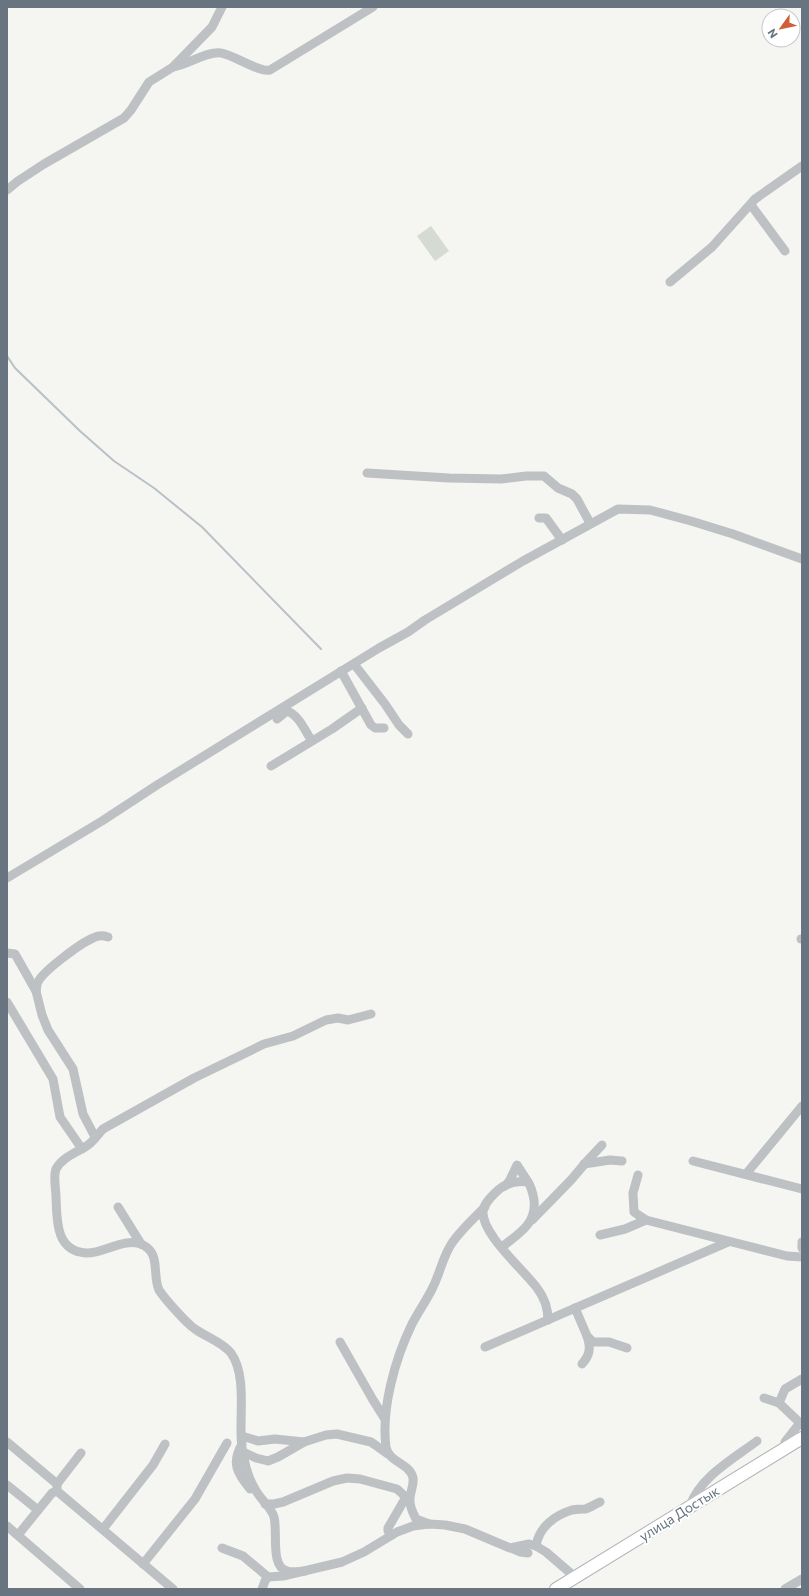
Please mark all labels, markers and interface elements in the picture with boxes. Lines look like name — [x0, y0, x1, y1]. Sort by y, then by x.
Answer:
north arrow — [761, 8, 801, 48]
text: N — [764, 27, 780, 41]
street label: улица Достык — [636, 1481, 723, 1544]

